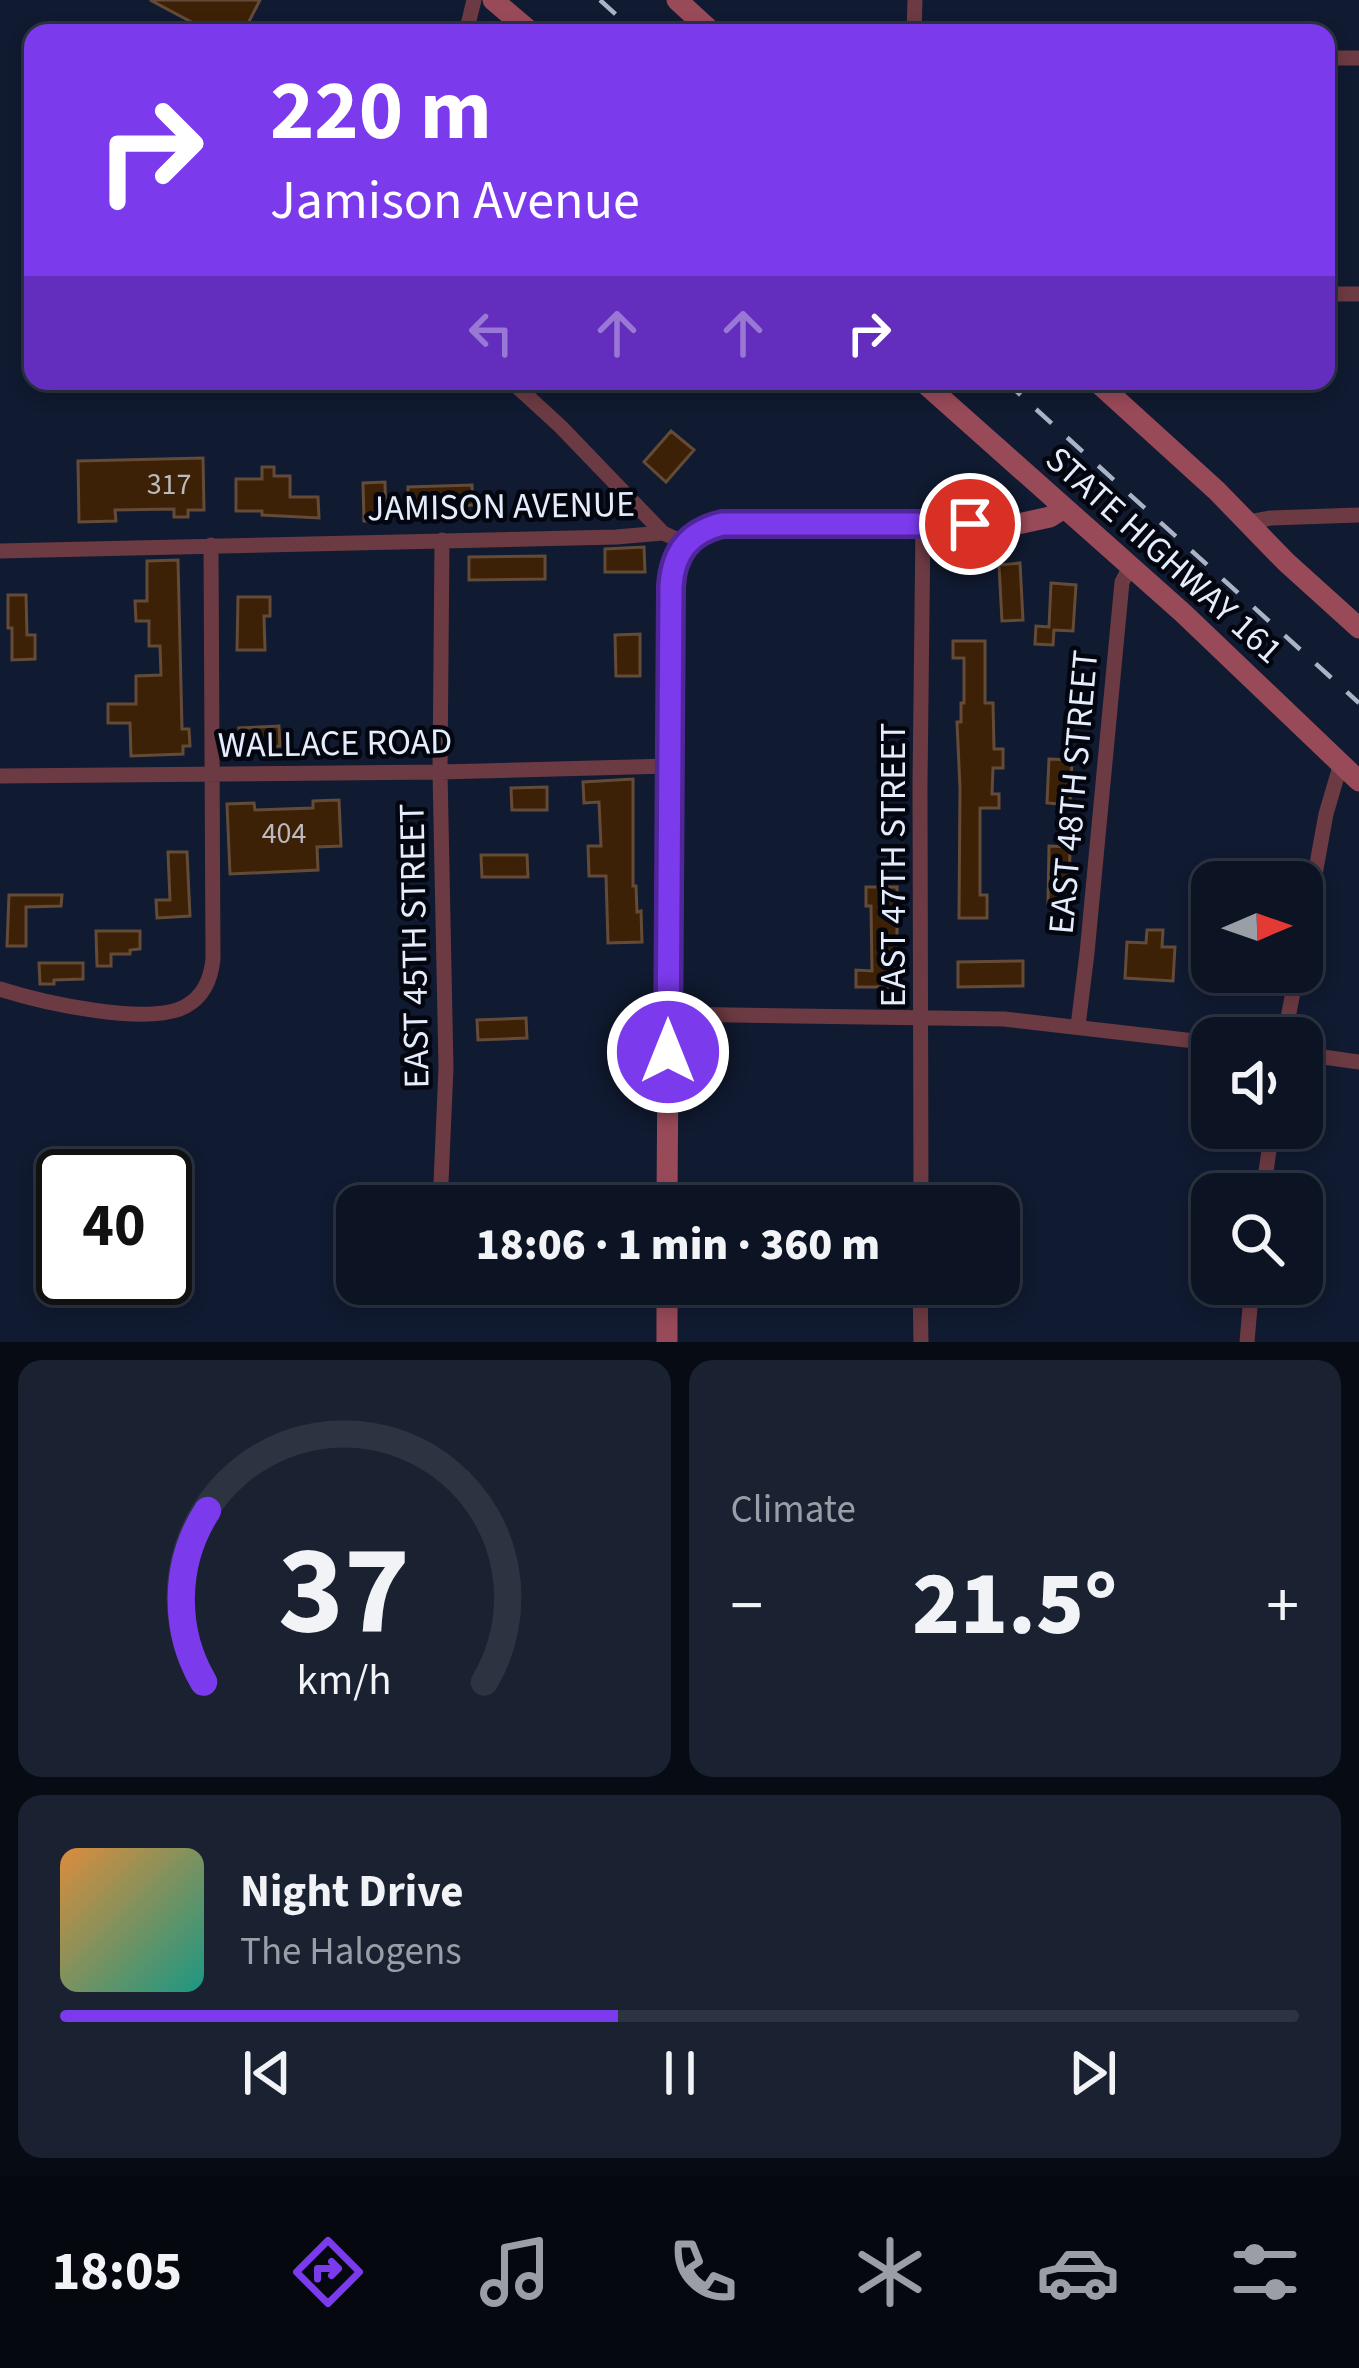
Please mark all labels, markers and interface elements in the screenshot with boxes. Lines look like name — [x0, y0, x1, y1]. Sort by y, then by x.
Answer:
text: 220 m — [270, 52, 492, 172]
icon: right — [72, 72, 228, 228]
text: Jamison Avenue — [270, 163, 640, 240]
icon: left — [458, 300, 524, 366]
icon: ahead — [584, 300, 650, 366]
icon: ahead — [710, 300, 776, 366]
icon: right — [836, 300, 902, 366]
street label: STATE HIGHWAY 161 — [1034, 435, 1294, 676]
house number: 317 — [147, 463, 191, 506]
pin — [919, 473, 1021, 575]
street label: JAMISON AVENUE — [367, 479, 636, 534]
icon: arrive — [937, 491, 1003, 557]
street label: EAST 48TH STREET — [1036, 648, 1111, 936]
street label: WALLACE ROAD — [217, 716, 453, 771]
street label: EAST 47TH STREET — [868, 723, 919, 1007]
street label: EAST 45TH STREET — [387, 803, 442, 1089]
house number: 404 — [262, 812, 306, 855]
north arrow — [1191, 861, 1323, 993]
map controls — [1191, 861, 1323, 1305]
position arrow — [605, 989, 731, 1115]
button: sound — [1191, 1017, 1323, 1149]
speed limit sign: 40 — [36, 1149, 192, 1305]
button: search — [1191, 1173, 1323, 1305]
text: 18:06 · 1 min · 360 m — [476, 1213, 880, 1277]
text: Climate — [731, 1482, 856, 1538]
text: 37 — [278, 1503, 410, 1681]
text: 21.5° — [912, 1541, 1117, 1669]
text: − — [731, 1559, 763, 1653]
text: + — [1266, 1559, 1299, 1653]
text: km/h — [297, 1649, 392, 1710]
text: Night Drive — [240, 1860, 464, 1924]
text: The Halogens — [240, 1924, 462, 1980]
icon: previous — [234, 2040, 300, 2106]
icon: pause — [647, 2040, 713, 2106]
icon: next — [1060, 2040, 1126, 2106]
icon: directions — [286, 2230, 370, 2314]
icon: music — [473, 2230, 557, 2314]
icon: phone — [661, 2230, 745, 2314]
icon: climate — [848, 2230, 932, 2314]
icon: car — [1036, 2230, 1120, 2314]
icon: filters — [1223, 2230, 1307, 2314]
text: 18:05 — [52, 2234, 182, 2311]

